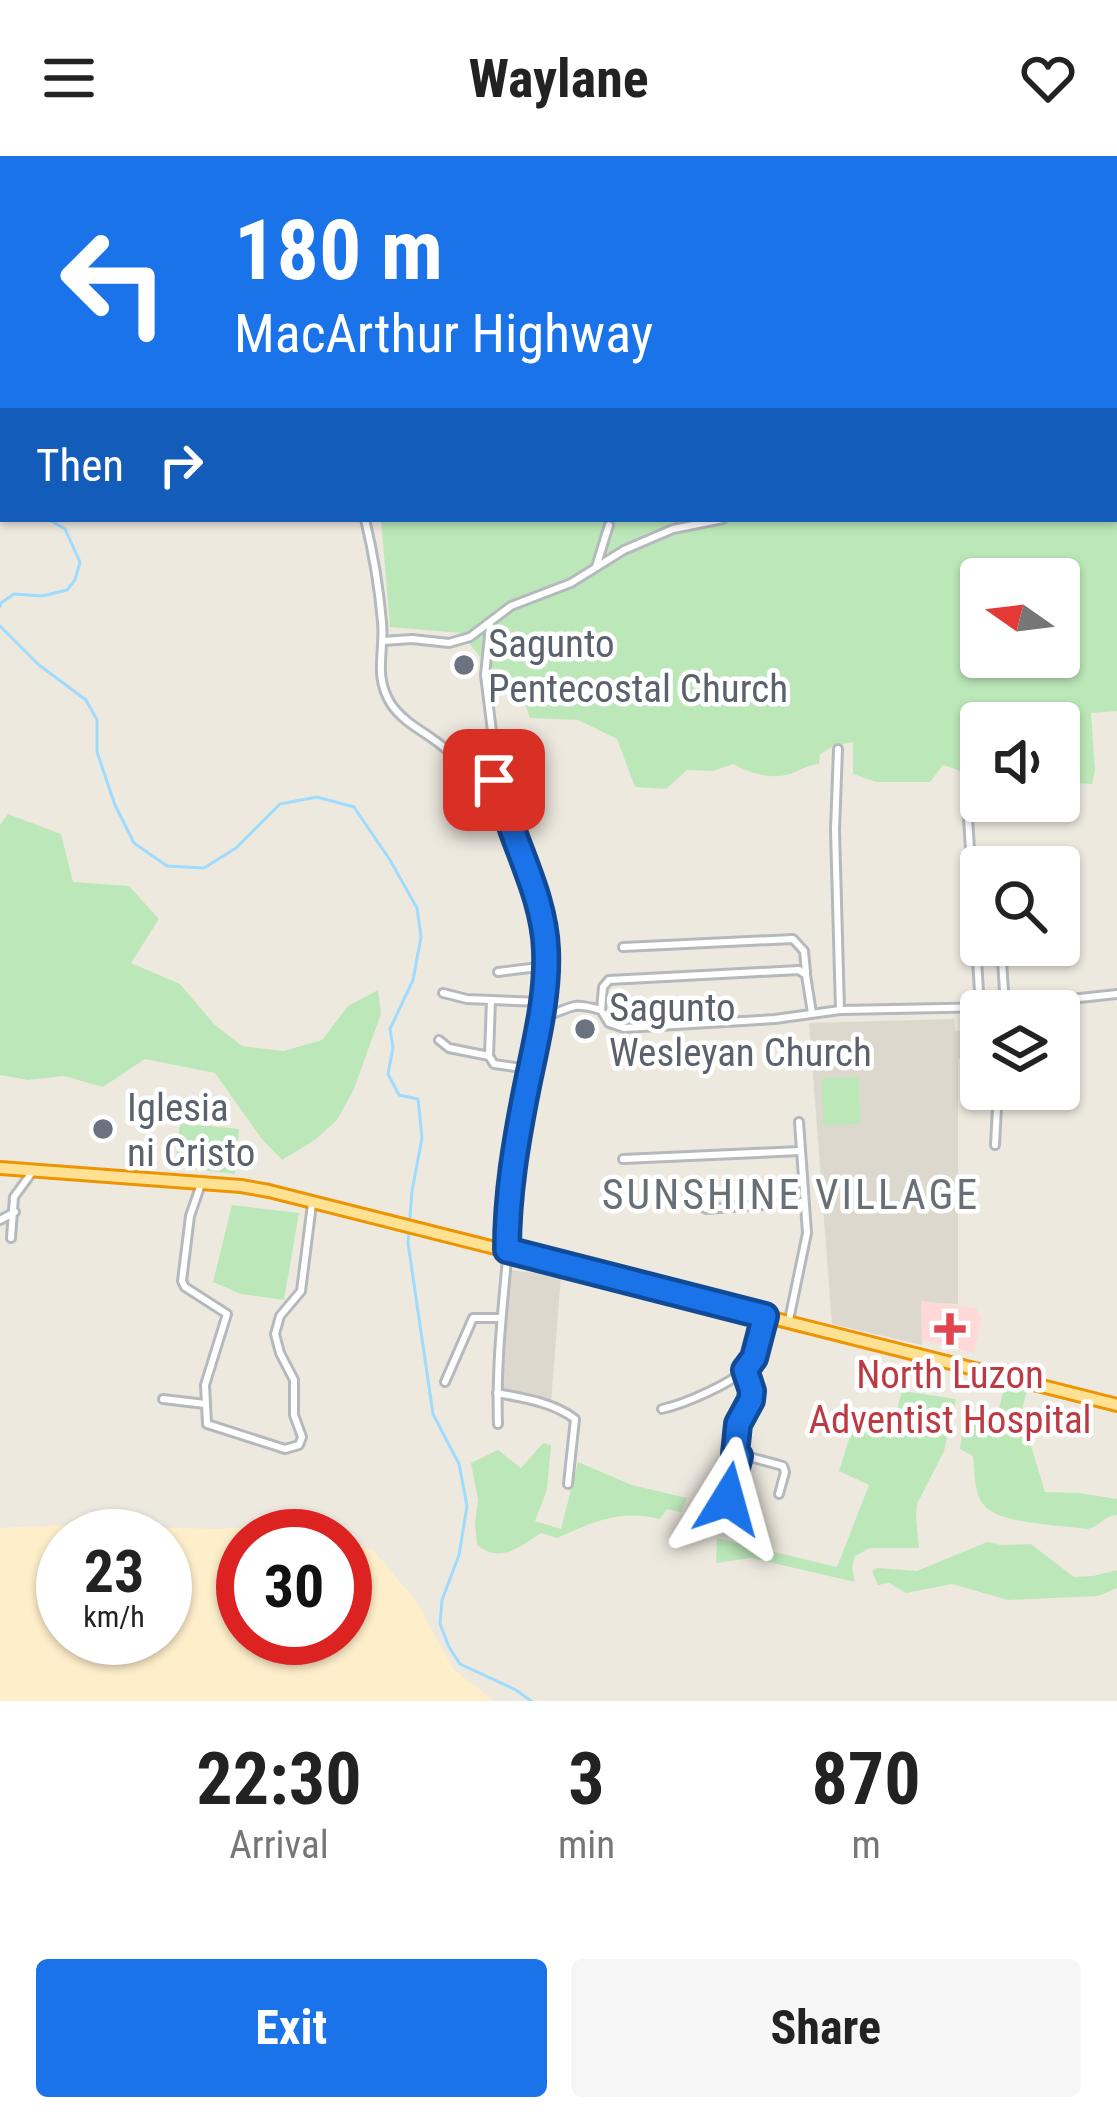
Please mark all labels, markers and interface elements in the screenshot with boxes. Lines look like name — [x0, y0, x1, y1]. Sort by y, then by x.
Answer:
icon: menu — [36, 45, 102, 111]
icon: heart — [1015, 45, 1081, 111]
text: Waylane — [468, 47, 649, 110]
text: 180 m — [234, 201, 443, 300]
icon: left — [36, 204, 192, 360]
text: MacArthur Highway — [234, 302, 653, 365]
icon: right — [148, 432, 214, 498]
text: Then — [36, 439, 124, 492]
north arrow — [960, 558, 1080, 678]
map controls — [960, 558, 1080, 1110]
place label: Sagunto Pentecostal Church — [488, 621, 788, 712]
marker: Sagunto Pentecostal Church — [451, 652, 477, 678]
button: sound — [960, 702, 1080, 822]
pin — [443, 729, 545, 831]
icon: arrive — [461, 747, 527, 813]
button: search — [960, 846, 1080, 966]
place label: Sagunto Wesleyan Church — [609, 985, 872, 1076]
button: layers — [960, 990, 1080, 1110]
marker: Sagunto Wesleyan Church — [572, 1016, 598, 1042]
place label: Iglesia ni Cristo — [127, 1085, 255, 1176]
marker: Iglesia ni Cristo — [90, 1116, 116, 1142]
district label: SUNSHINE VILLAGE — [602, 1170, 980, 1219]
marker: North Luzon Adventist Hospital — [934, 1313, 966, 1345]
place label: North Luzon Adventist Hospital — [808, 1352, 1092, 1443]
position arrow — [665, 1436, 791, 1562]
speed limit sign: 30 — [216, 1509, 372, 1665]
text: 23 — [84, 1536, 144, 1607]
text: km/h — [83, 1599, 145, 1634]
text: 22:30 — [196, 1737, 362, 1822]
text: 3 — [568, 1737, 605, 1822]
text: 870 — [811, 1737, 921, 1822]
text: Arrival — [229, 1822, 329, 1868]
text: min — [558, 1822, 615, 1868]
text: m — [851, 1822, 881, 1868]
button: Exit — [36, 1959, 547, 2097]
button: Share — [571, 1959, 1081, 2097]

